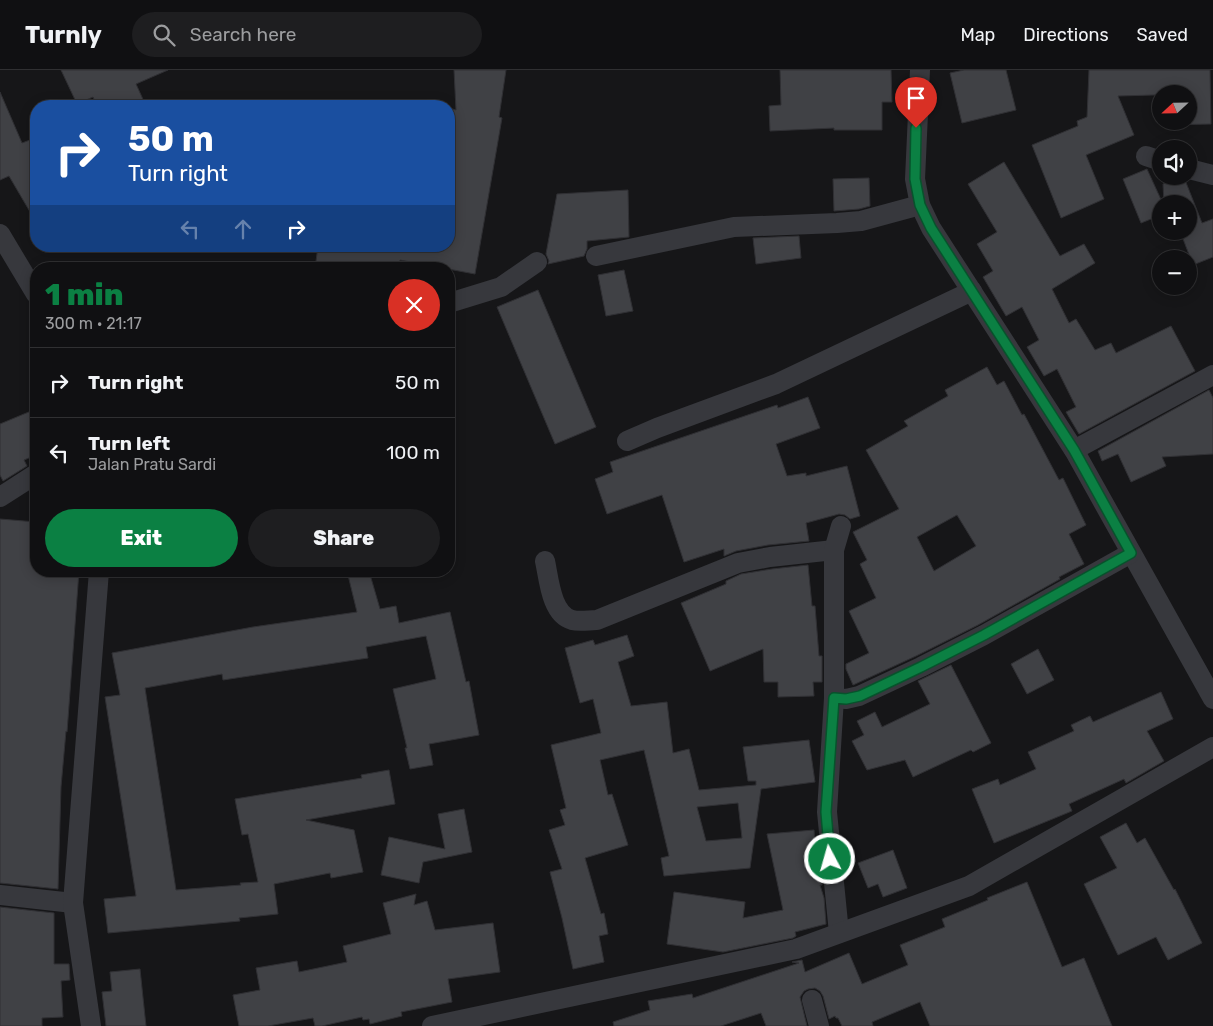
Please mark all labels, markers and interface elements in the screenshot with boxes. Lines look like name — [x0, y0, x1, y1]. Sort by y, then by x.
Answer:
search box — [132, 12, 482, 57]
text: Turnly — [25, 21, 102, 49]
icon: search — [150, 21, 178, 49]
text: Search here — [190, 23, 296, 46]
text: Map — [960, 24, 995, 46]
text: Directions — [1023, 24, 1109, 46]
text: Saved — [1137, 24, 1188, 46]
pin — [895, 77, 937, 128]
icon: arrive — [902, 84, 930, 112]
north arrow — [1152, 85, 1198, 130]
map controls — [1152, 85, 1197, 295]
text: 50 m — [128, 118, 214, 160]
icon: right — [45, 120, 110, 185]
button: sound — [1152, 140, 1197, 185]
text: Turn right — [128, 160, 228, 187]
button: + — [1152, 195, 1197, 240]
icon: left — [176, 215, 204, 243]
icon: ahead — [229, 215, 257, 243]
icon: right — [282, 215, 310, 243]
button: − — [1152, 250, 1197, 295]
text: 1 min — [45, 277, 123, 313]
button: close — [388, 279, 440, 331]
text: 300 m · 21:17 — [45, 314, 142, 333]
icon: right — [45, 369, 73, 397]
text: Turn right — [88, 371, 183, 394]
text: 50 m — [395, 371, 440, 394]
text: Turn left — [88, 432, 170, 455]
icon: left — [45, 439, 73, 467]
text: 100 m — [386, 441, 440, 464]
text: Jalan Pratu Sardi — [88, 455, 216, 474]
button: Exit — [45, 509, 238, 567]
button: Share — [248, 509, 440, 567]
position arrow — [803, 832, 855, 884]

